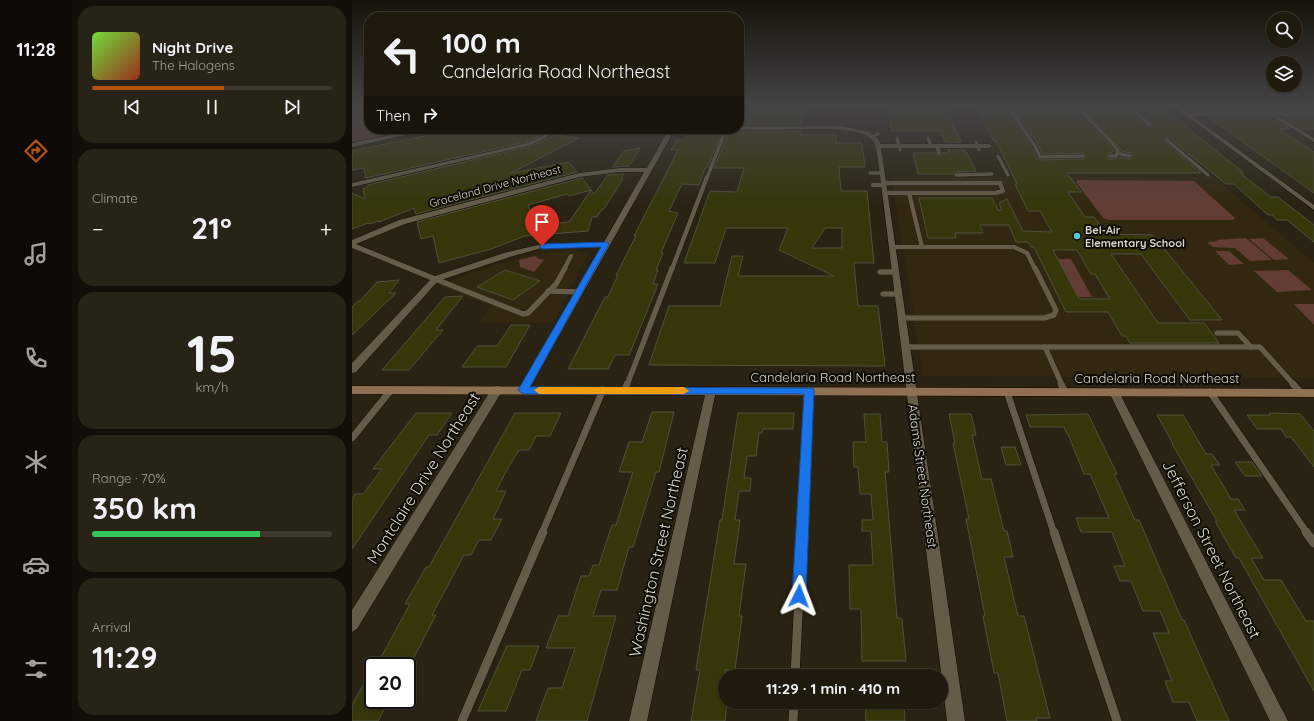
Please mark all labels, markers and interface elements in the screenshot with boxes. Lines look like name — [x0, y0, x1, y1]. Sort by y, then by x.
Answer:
map controls — [1266, 12, 1302, 92]
button: search — [1266, 12, 1302, 48]
text: 100 m — [442, 25, 521, 60]
icon: left — [376, 28, 428, 80]
text: 11:28 — [16, 38, 56, 61]
text: Night Drive — [152, 38, 233, 57]
button: layers — [1266, 56, 1302, 92]
text: The Halogens — [152, 57, 235, 73]
text: Candelaria Road Northeast — [442, 60, 670, 83]
icon: previous — [121, 96, 143, 118]
icon: pause — [201, 96, 223, 118]
icon: next — [281, 96, 303, 118]
icon: right — [419, 104, 441, 126]
text: Then — [376, 106, 411, 125]
icon: directions — [22, 137, 50, 165]
street label: Graceland Drive Northeast — [428, 162, 563, 210]
text: Climate — [92, 190, 138, 206]
pin — [525, 205, 559, 246]
text: 21° — [191, 209, 232, 247]
icon: arrive — [531, 211, 553, 233]
text: − — [92, 215, 103, 243]
text: + — [320, 215, 332, 243]
place label: Bel-Air Elementary School — [1085, 223, 1185, 250]
marker: Bel-Air Elementary School — [1072, 231, 1082, 241]
icon: music — [22, 240, 50, 268]
text: 15 — [187, 320, 237, 385]
icon: phone — [22, 344, 50, 372]
street label: Candelaria Road Northeast — [751, 369, 915, 385]
street label: Candelaria Road Northeast — [1075, 370, 1239, 386]
text: km/h — [196, 379, 228, 395]
street label: Montclaire Drive Northeast — [362, 389, 484, 567]
street label: Adams Street Northeast — [905, 403, 941, 549]
street label: Washington Street Northeast — [624, 445, 692, 659]
icon: climate — [22, 448, 50, 476]
street label: Jefferson Street Northeast — [1158, 456, 1266, 642]
text: Range · 70% — [92, 470, 165, 486]
text: 350 km — [92, 489, 197, 527]
icon: car — [22, 551, 50, 579]
position arrow — [778, 575, 820, 617]
text: Arrival — [92, 619, 131, 635]
text: 11:29 — [92, 638, 158, 676]
icon: filters — [22, 655, 50, 683]
speed limit sign: 20 — [364, 657, 416, 709]
text: 11:29 · 1 min · 410 m — [766, 679, 900, 698]

